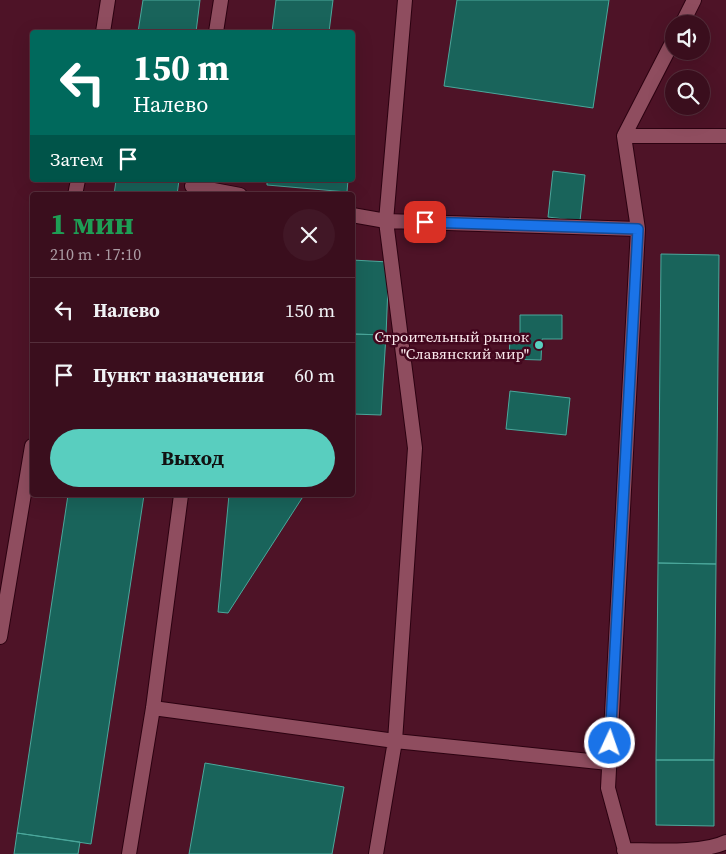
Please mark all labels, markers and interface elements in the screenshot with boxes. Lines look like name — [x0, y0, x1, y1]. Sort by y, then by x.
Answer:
map controls — [665, 15, 710, 115]
button: sound — [665, 15, 710, 60]
text: 150 m — [133, 44, 229, 92]
icon: left — [50, 50, 115, 115]
button: search — [665, 70, 710, 115]
text: Налево — [133, 89, 208, 119]
icon: arrive — [114, 145, 142, 173]
text: Затем — [50, 146, 104, 172]
pin — [404, 201, 446, 243]
text: 1 мин — [50, 203, 134, 244]
icon: arrive — [411, 208, 439, 236]
button: close — [283, 209, 335, 261]
text: 210 m · 17:10 — [50, 243, 141, 265]
icon: left — [50, 296, 78, 324]
text: Налево — [93, 297, 160, 323]
text: 150 m — [285, 297, 335, 323]
place label: Строительный рынок "Славянский мир" — [374, 326, 530, 364]
marker: Строительный рынок "Славянский мир" — [533, 339, 545, 351]
icon: arrive — [50, 361, 78, 389]
text: Пункт назначения — [93, 362, 264, 388]
text: 60 m — [294, 362, 335, 388]
button: Выход — [50, 429, 335, 487]
position arrow — [583, 716, 635, 768]

